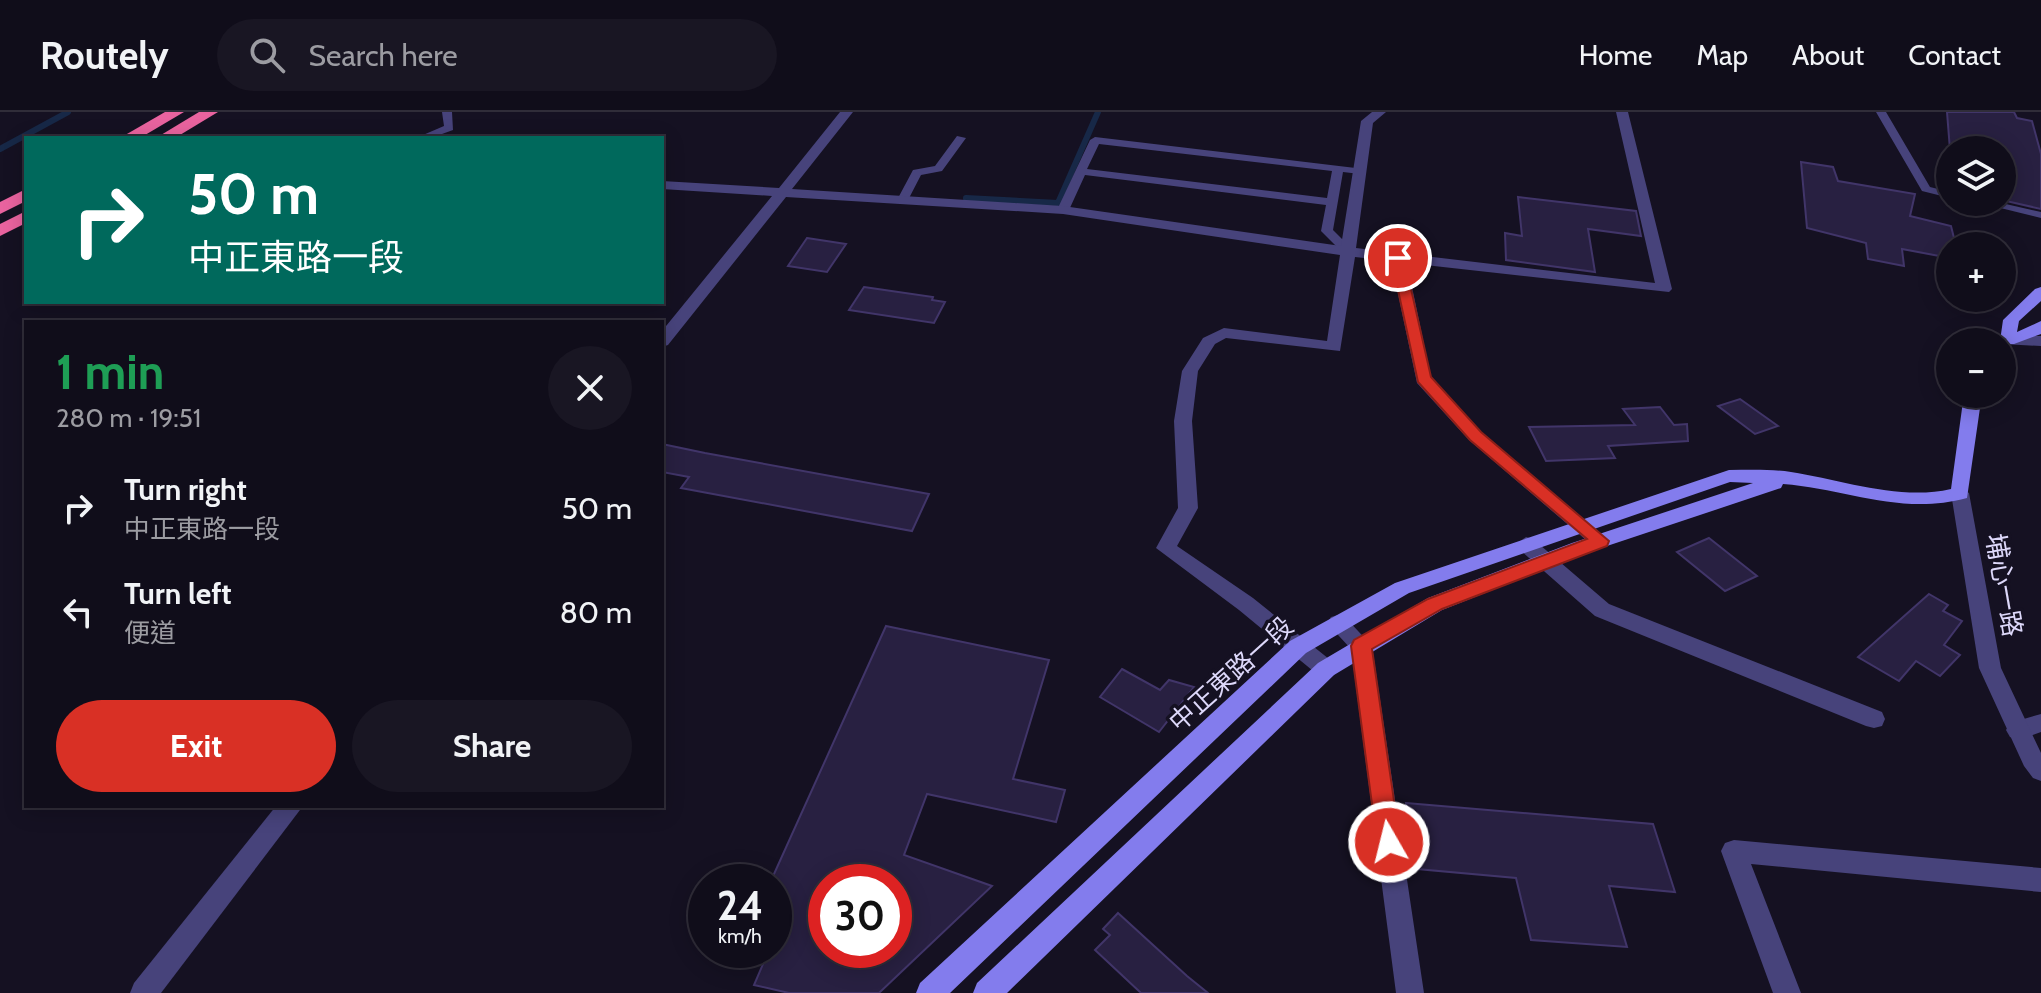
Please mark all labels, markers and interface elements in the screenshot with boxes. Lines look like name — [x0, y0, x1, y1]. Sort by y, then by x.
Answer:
search box — [217, 19, 777, 91]
text: Routely — [40, 32, 169, 79]
icon: search — [245, 33, 289, 77]
text: Search here — [309, 37, 458, 74]
text: Home — [1579, 38, 1652, 72]
text: Map — [1696, 38, 1748, 72]
text: About — [1792, 38, 1864, 72]
text: Contact — [1908, 38, 2001, 72]
map controls — [1936, 136, 2016, 408]
button: layers — [1936, 136, 2016, 216]
text: 50 m — [188, 160, 319, 228]
icon: right — [56, 168, 160, 272]
pin — [1364, 224, 1432, 292]
button: + — [1936, 232, 2016, 312]
text: 中正東路一段 — [188, 235, 404, 279]
icon: arrive — [1376, 236, 1420, 280]
button: − — [1936, 328, 2016, 408]
text: 1 min — [56, 343, 164, 401]
button: close — [548, 346, 632, 430]
text: 280 m · 19:51 — [56, 402, 201, 434]
text: Turn right — [124, 471, 247, 508]
icon: right — [56, 486, 100, 530]
text: 50 m — [562, 490, 632, 527]
text: 中正東路一段 — [124, 513, 280, 545]
street label: 埔心一路 — [1979, 531, 2029, 639]
text: Turn left — [124, 575, 232, 612]
icon: left — [56, 590, 100, 634]
text: 80 m — [560, 594, 632, 631]
street label: 中正東路一段 — [1162, 610, 1300, 738]
text: 便道 — [124, 617, 176, 649]
button: Exit — [56, 700, 336, 792]
button: Share — [352, 700, 632, 792]
position arrow — [1347, 800, 1431, 884]
speed limit sign: 30 — [808, 864, 912, 968]
text: 24 — [717, 881, 763, 930]
text: km/h — [718, 924, 762, 948]

